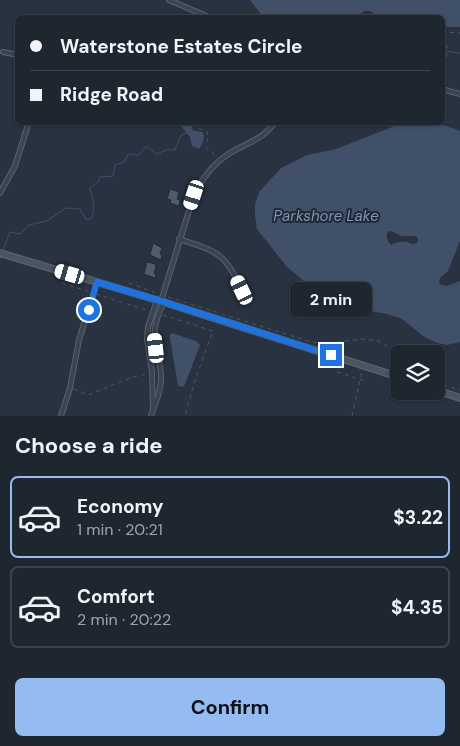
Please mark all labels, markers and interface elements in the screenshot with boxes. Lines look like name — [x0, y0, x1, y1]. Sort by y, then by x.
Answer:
text: Waterstone Estates Circle — [60, 34, 303, 59]
text: Ridge Road — [60, 82, 163, 107]
car — [182, 178, 205, 212]
water label: Parkshore Lake — [273, 206, 379, 226]
car — [53, 263, 86, 285]
car — [228, 273, 255, 307]
callout: 2 min — [290, 282, 372, 318]
text: 2 min — [310, 289, 352, 310]
route start — [78, 299, 100, 321]
car — [146, 332, 165, 364]
route end — [320, 344, 342, 366]
map controls — [390, 345, 445, 400]
button: layers — [390, 345, 445, 400]
text: Choose a ride — [15, 431, 163, 460]
text: Economy — [77, 494, 164, 519]
icon: car — [17, 495, 62, 540]
text: $3.22 — [393, 505, 443, 530]
text: 1 min · 20:21 — [77, 519, 163, 540]
text: Comfort — [77, 584, 155, 609]
icon: car — [17, 585, 62, 630]
text: $4.35 — [391, 595, 443, 620]
text: 2 min · 20:22 — [77, 609, 171, 630]
button: Confirm — [15, 678, 445, 736]

